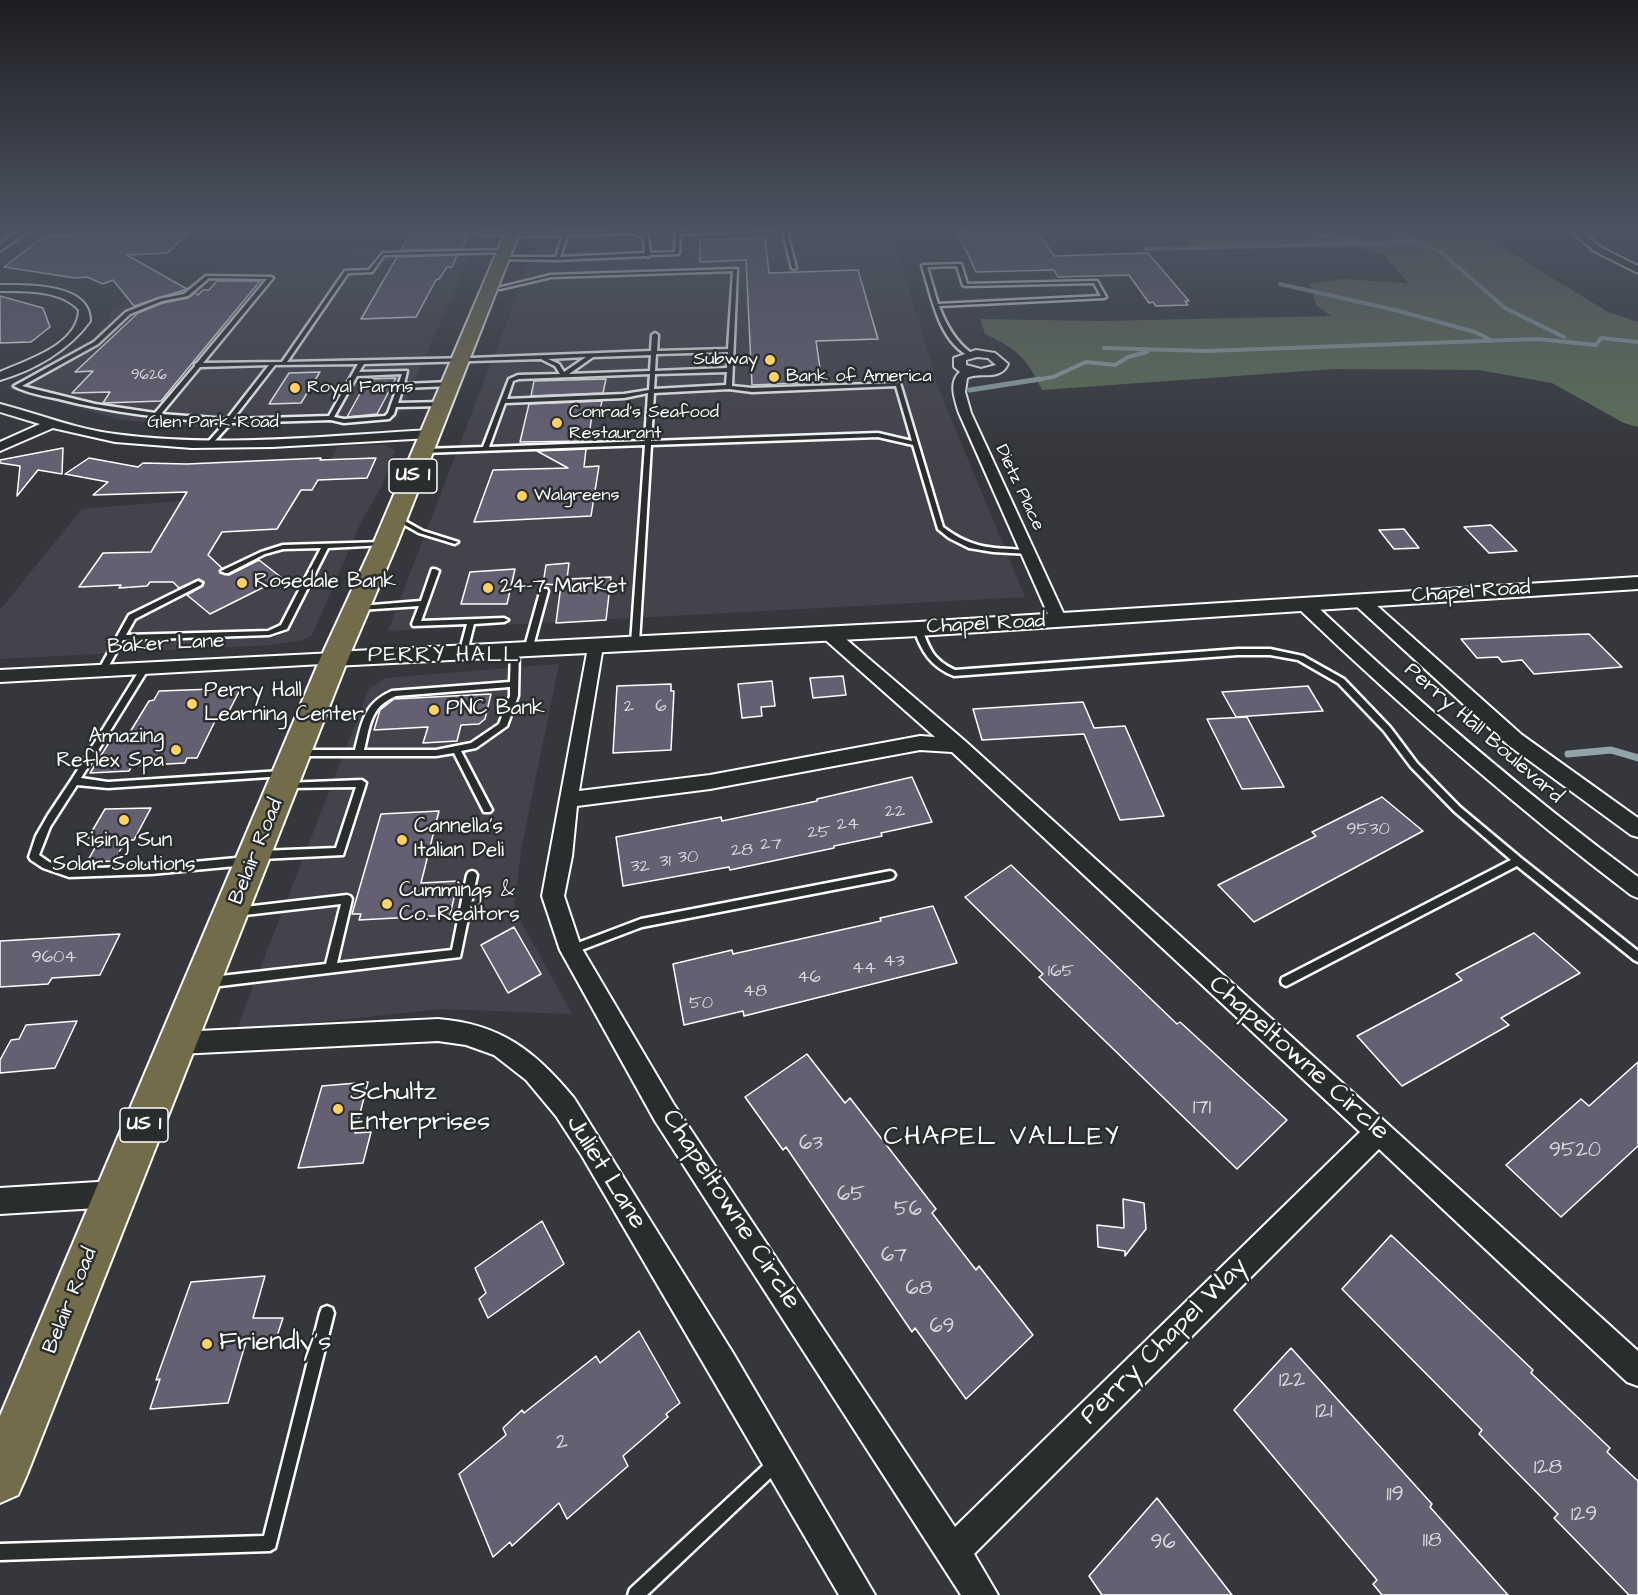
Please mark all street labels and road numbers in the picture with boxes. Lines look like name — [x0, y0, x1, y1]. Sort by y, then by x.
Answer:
street label: Glen Park Road — [147, 412, 279, 434]
street label: Dietz Place — [990, 442, 1048, 534]
road number: US 1 — [389, 459, 437, 493]
street label: Chapel Road — [1411, 576, 1531, 610]
street label: Chapel Road — [926, 609, 1046, 641]
street label: Baker Lane — [107, 629, 225, 661]
street label: Perry Hall Boulevard — [1398, 658, 1568, 810]
street label: Belair Road — [224, 796, 290, 908]
street label: Chapeltowne Circle — [1201, 970, 1395, 1148]
street label: Chapeltowne Circle — [654, 1104, 806, 1316]
road number: US 1 — [120, 1108, 168, 1142]
street label: Juliet Lane — [558, 1110, 652, 1236]
street label: Belair Road — [38, 1245, 104, 1357]
street label: Perry Chapel Way — [1075, 1252, 1255, 1432]

